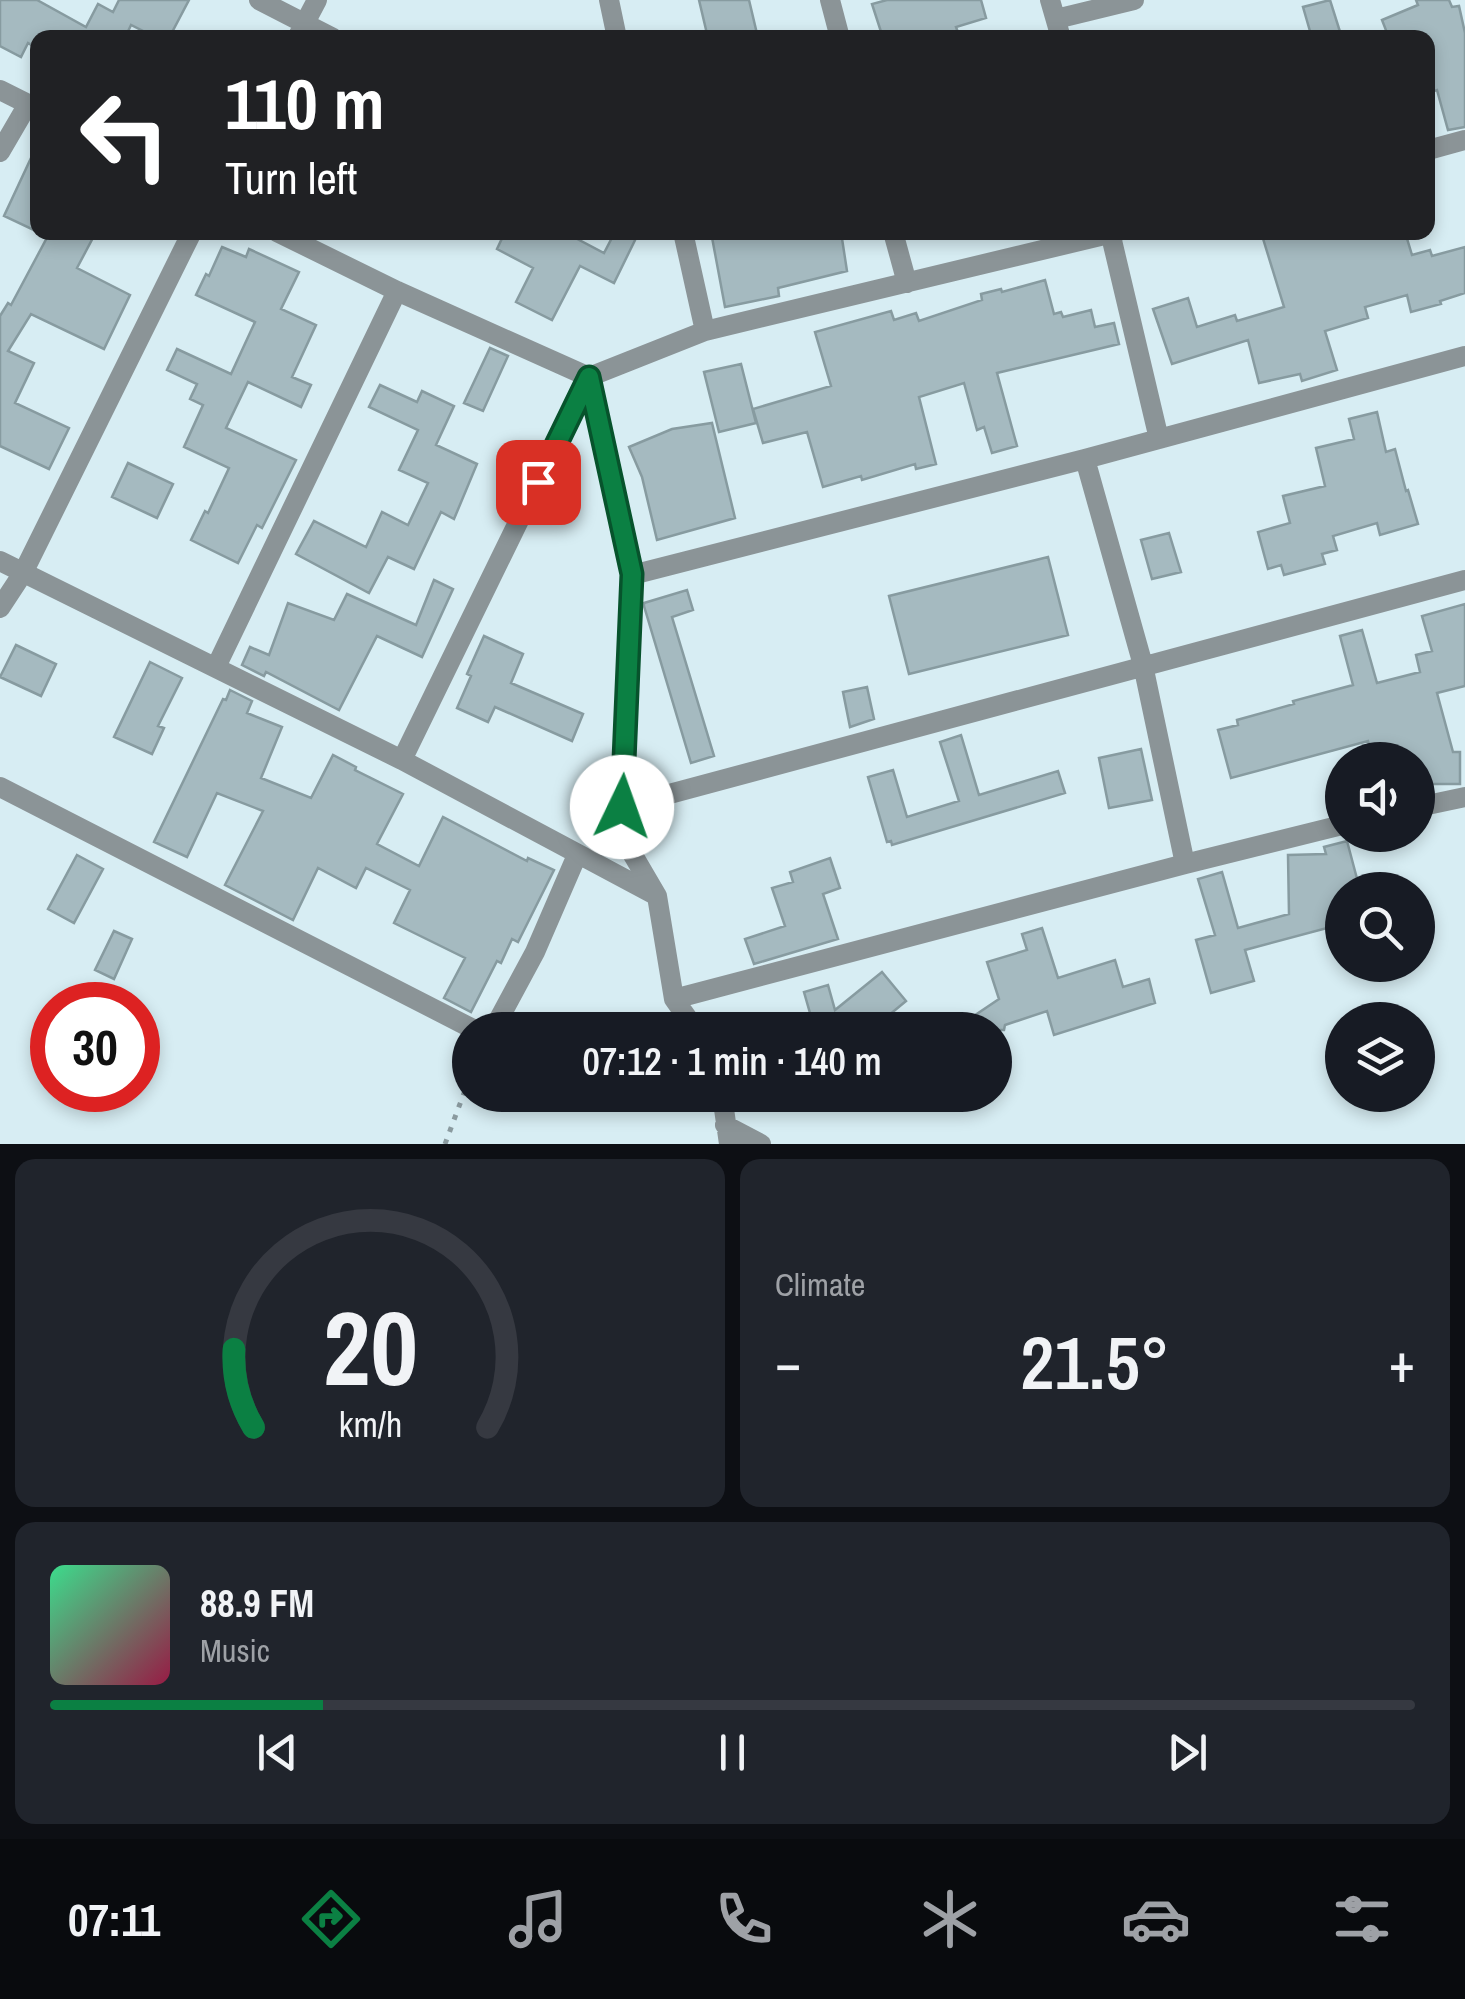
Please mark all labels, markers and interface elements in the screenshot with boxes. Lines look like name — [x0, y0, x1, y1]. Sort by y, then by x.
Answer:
text: 110 m — [225, 57, 385, 151]
icon: left — [60, 70, 190, 200]
text: Turn left — [225, 147, 357, 208]
pin — [496, 440, 581, 525]
icon: arrive — [511, 455, 566, 510]
map controls — [1325, 742, 1435, 1112]
button: sound — [1325, 742, 1435, 852]
position arrow — [570, 755, 674, 859]
button: search — [1325, 872, 1435, 982]
speed limit sign: 30 — [30, 982, 160, 1112]
button: layers — [1325, 1002, 1435, 1112]
text: 07:12 · 1 min · 140 m — [582, 1036, 882, 1087]
text: Climate — [775, 1263, 865, 1306]
text: 20 — [323, 1277, 417, 1417]
text: 21.5° — [1020, 1311, 1170, 1412]
text: − — [775, 1325, 801, 1399]
text: + — [1389, 1325, 1415, 1399]
text: km/h — [338, 1400, 402, 1448]
text: 88.9 FM — [200, 1578, 314, 1629]
text: Music — [200, 1629, 270, 1672]
icon: previous — [250, 1725, 305, 1780]
icon: pause — [705, 1725, 760, 1780]
icon: next — [1160, 1725, 1215, 1780]
icon: directions — [296, 1884, 366, 1954]
icon: music — [503, 1884, 573, 1954]
icon: phone — [709, 1884, 779, 1954]
icon: climate — [915, 1884, 985, 1954]
icon: car — [1121, 1884, 1191, 1954]
icon: filters — [1327, 1884, 1397, 1954]
text: 07:11 — [68, 1889, 160, 1950]

